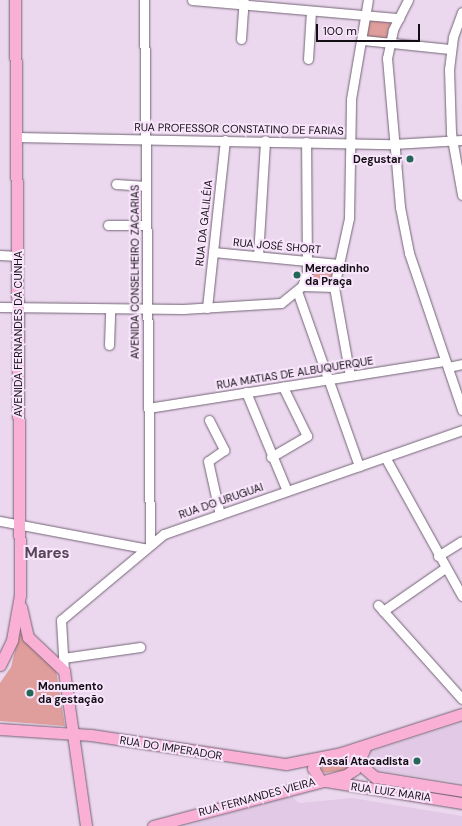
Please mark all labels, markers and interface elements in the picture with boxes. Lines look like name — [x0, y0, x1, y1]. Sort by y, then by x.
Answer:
scale bar — [318, 16, 422, 42]
text: 100 m — [323, 23, 357, 39]
street label: RUA PROFESSOR CONSTATINO DE FARIAS — [134, 121, 344, 137]
place label: Degustar — [353, 152, 402, 166]
marker: Degustar — [405, 154, 415, 164]
street label: RUA DA GALILÉIA — [193, 179, 215, 267]
street label: AVENIDA CONSELHEIRO ZACARIAS — [128, 185, 142, 359]
street label: RUA JOSÉ SHORT — [232, 236, 322, 256]
street label: AVENIDA FERNANDES DA CUNHA — [11, 251, 25, 417]
place label: Mercadinho da Praça — [305, 262, 369, 288]
marker: Mercadinho da Praça — [292, 270, 302, 280]
street label: RUA MATIAS DE ALBUQUERQUE — [216, 354, 374, 392]
street label: RUA DO URUGUAI — [177, 480, 265, 522]
district label: Mares — [24, 545, 70, 563]
place label: Monumento da gestação — [38, 680, 104, 706]
marker: Monumento da gestação — [25, 688, 35, 698]
street label: RUA DO IMPERADOR — [119, 733, 223, 763]
place label: Assaí Atacadista — [319, 754, 409, 768]
marker: Assaí Atacadista — [412, 756, 422, 766]
street label: RUA FERNANDES VIEIRA — [197, 775, 317, 819]
street label: RUA LUIZ MARIA — [350, 780, 432, 804]

